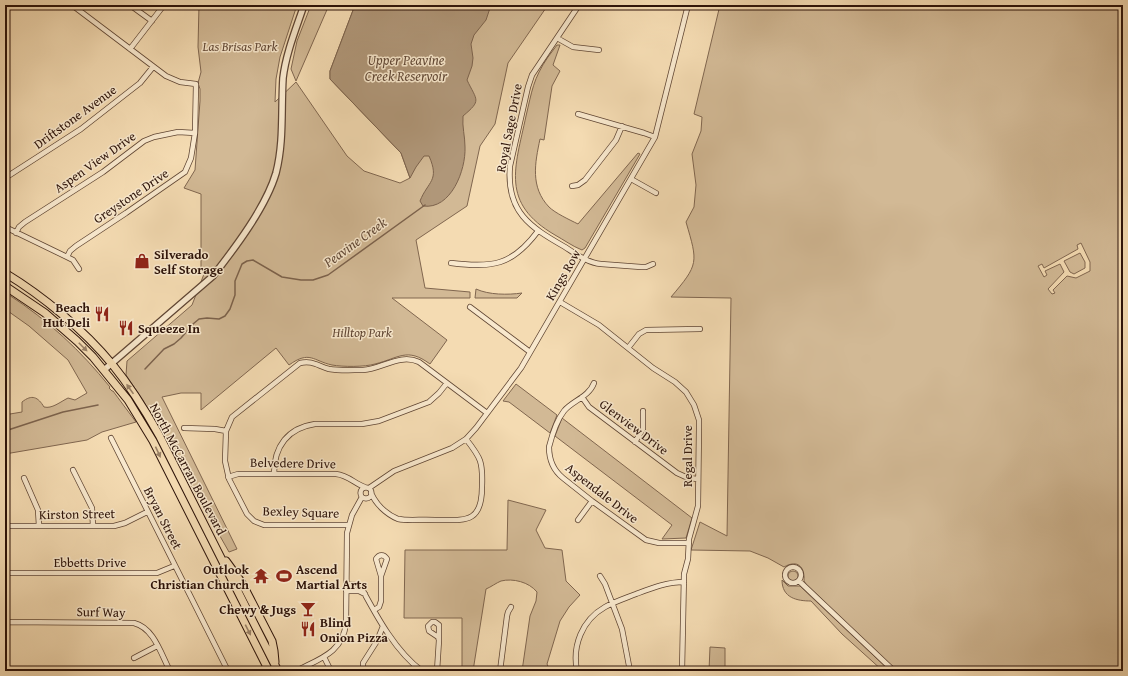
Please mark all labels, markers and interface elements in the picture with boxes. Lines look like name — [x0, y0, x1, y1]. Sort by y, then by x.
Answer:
park label: Las Brisas Park — [201, 37, 278, 56]
water label: Upper Peavine Creek Reservoir — [365, 50, 448, 86]
street label: Driftstone Avenue — [30, 80, 120, 154]
street label: Royal Sage Drive — [491, 82, 527, 174]
street label: Aspen View Drive — [50, 127, 140, 197]
street label: Greystone Drive — [90, 164, 172, 228]
water label: Peavine Creek — [319, 212, 391, 272]
place label: Silverado Self Storage — [154, 245, 223, 279]
street label: Kings Row — [541, 245, 586, 304]
shop icon: Silverado Self Storage — [133, 252, 151, 270]
place label: Beach Hut Deli — [43, 298, 90, 332]
restaurant icon: Beach Hut Deli — [93, 305, 111, 323]
restaurant icon: Squeeze In — [117, 319, 135, 337]
place label: Squeeze In — [138, 319, 200, 338]
park label: Hilltop Park — [331, 323, 392, 342]
one-way arrow — [78, 342, 88, 352]
one-way arrow — [126, 384, 134, 394]
street label: Glenview Drive — [595, 395, 673, 459]
street label: North McCarran Boulevard — [145, 400, 231, 538]
street label: Regal Drive — [678, 425, 697, 487]
one-way arrow — [155, 446, 161, 457]
street label: Belvedere Drive — [250, 453, 336, 473]
street label: Aspendale Drive — [561, 458, 643, 528]
street label: Bryan Street — [139, 483, 187, 553]
street label: Bexley Square — [262, 501, 340, 523]
street label: Kirston Street — [39, 504, 116, 524]
street label: Ebbetts Drive — [54, 553, 126, 572]
place label: Outlook Christian Church — [150, 560, 250, 594]
place label: Ascend Martial Arts — [296, 560, 368, 594]
temple icon: Outlook Christian Church — [252, 567, 270, 585]
sports icon: Ascend Martial Arts — [275, 567, 293, 585]
place label: Chewy & Jugs — [219, 600, 296, 619]
bar icon: Chewy & Jugs — [299, 600, 317, 618]
street label: Surf Way — [76, 602, 126, 622]
place label: Blind Onion Pizza — [320, 613, 388, 647]
restaurant icon: Blind Onion Pizza — [299, 620, 317, 638]
one-way arrow — [245, 625, 251, 636]

